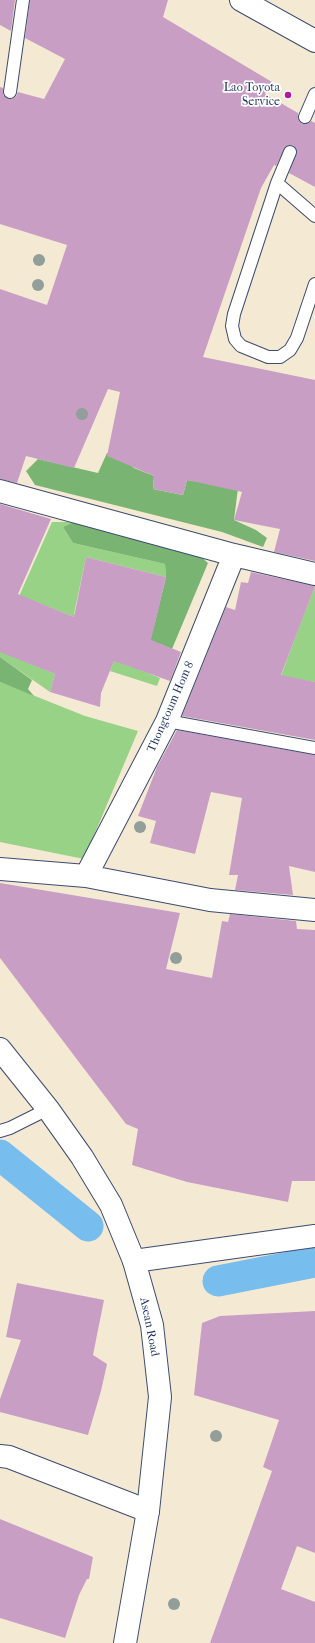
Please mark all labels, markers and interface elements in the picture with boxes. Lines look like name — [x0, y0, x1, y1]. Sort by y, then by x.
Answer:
place label: Lao Toyota Service — [224, 81, 280, 109]
marker: Lao Toyota Service — [283, 90, 293, 100]
street label: Thongtoum Hom 8 — [144, 659, 198, 755]
street label: Asean Road — [136, 1296, 162, 1358]

